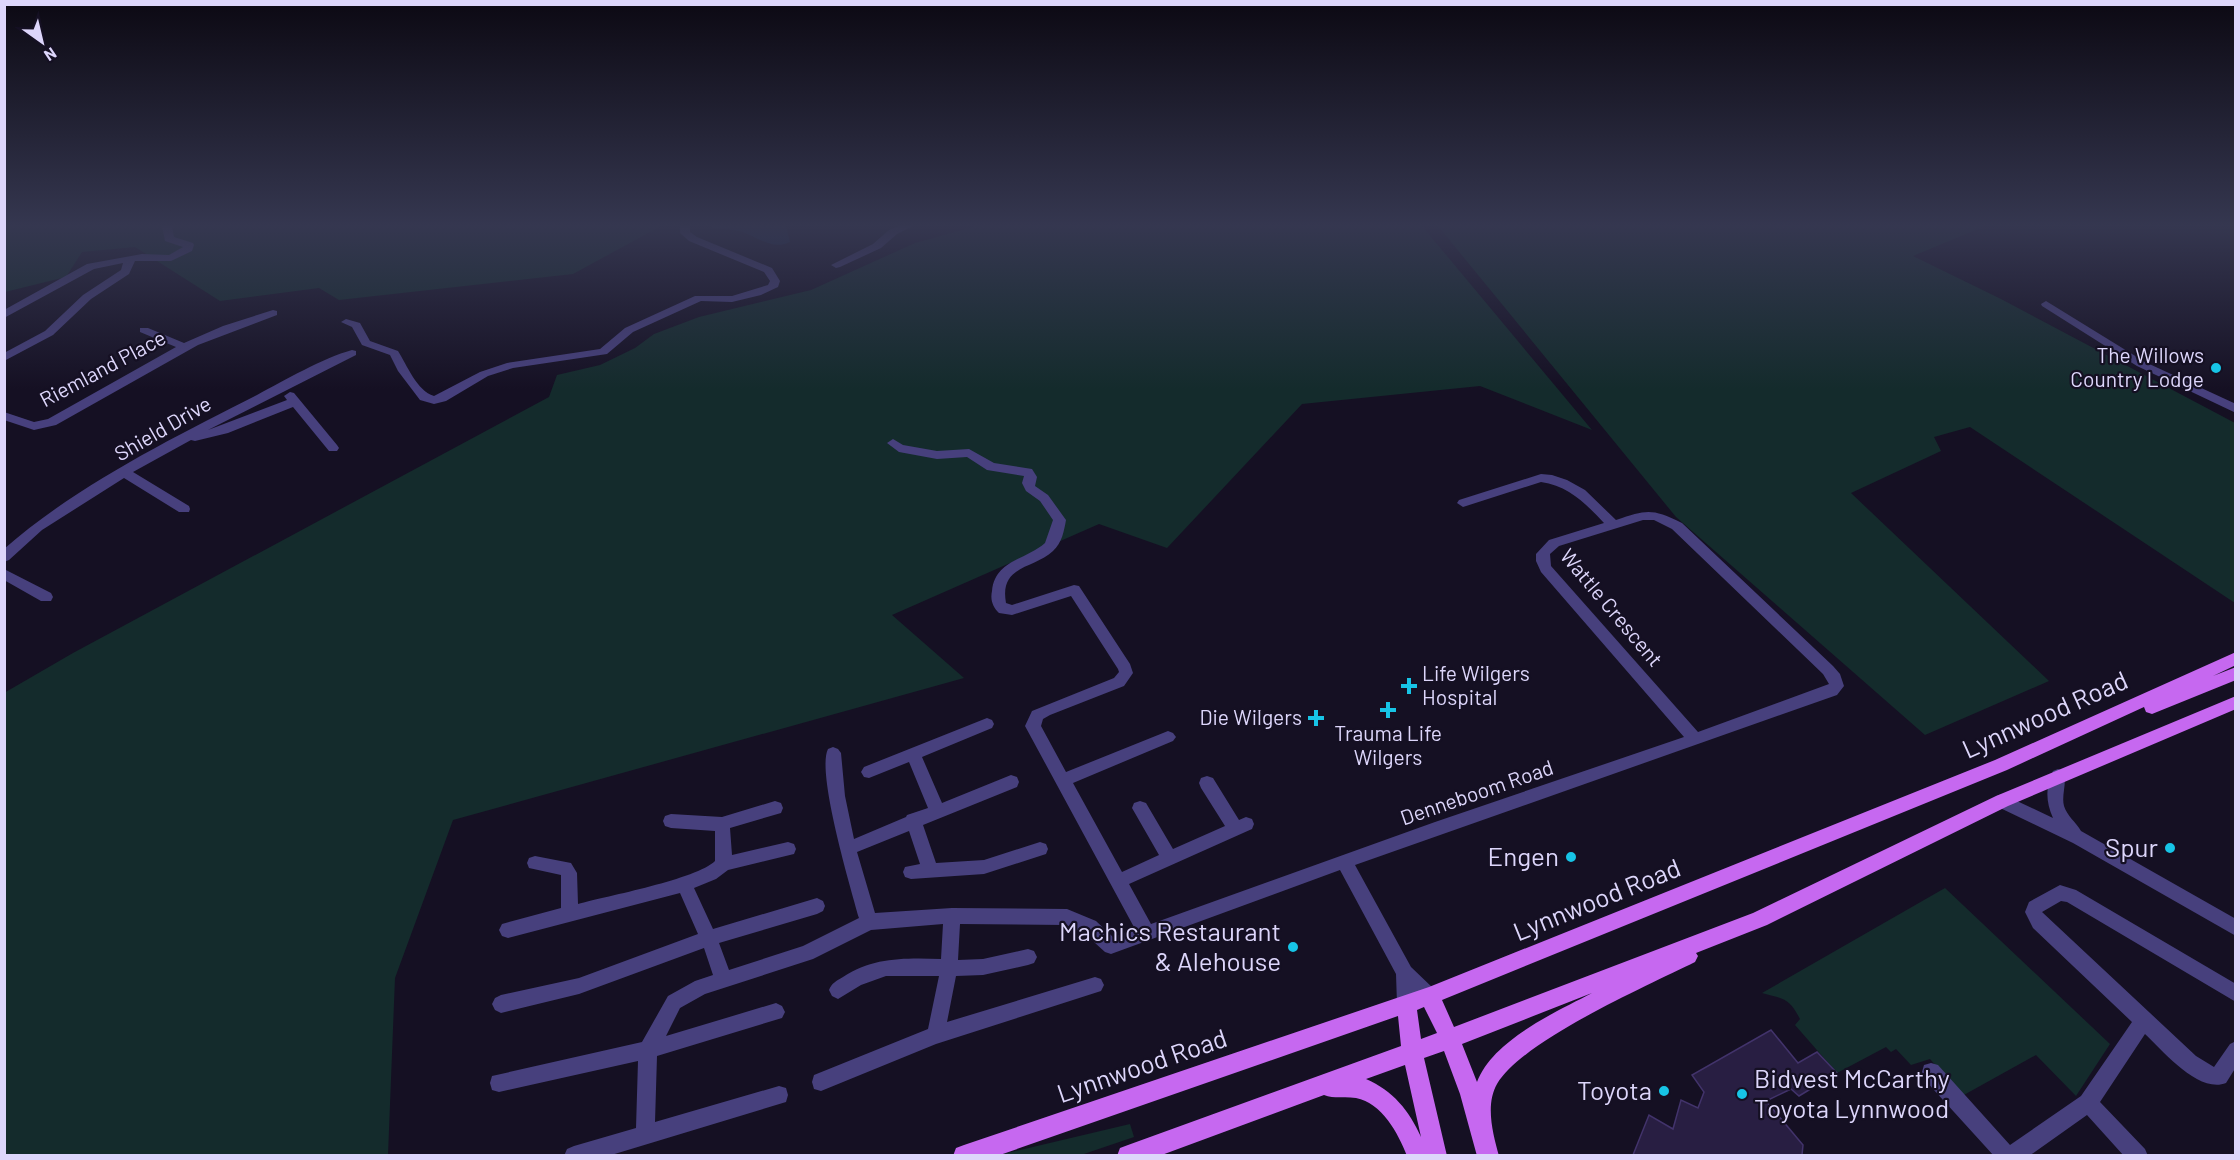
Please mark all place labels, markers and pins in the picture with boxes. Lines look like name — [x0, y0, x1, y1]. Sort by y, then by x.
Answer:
place label: The Willows Country Lodge — [2070, 342, 2204, 391]
marker: The Willows Country Lodge — [2209, 361, 2223, 375]
place label: Life Wilgers Hospital — [1422, 660, 1530, 709]
marker: Life Wilgers Hospital — [1400, 677, 1418, 695]
marker: Trauma Life Wilgers — [1379, 701, 1397, 719]
place label: Die Wilgers — [1200, 704, 1302, 729]
marker: Die Wilgers — [1307, 709, 1325, 727]
place label: Trauma Life Wilgers — [1334, 720, 1442, 769]
place label: Spur — [2105, 831, 2159, 862]
place label: Engen — [1487, 840, 1559, 871]
marker: Spur — [2163, 841, 2177, 855]
marker: Engen — [1564, 850, 1578, 864]
place label: Machics Restaurant & Alehouse — [1059, 915, 1281, 976]
marker: Machics Restaurant & Alehouse — [1286, 940, 1300, 954]
place label: Bidvest McCarthy Toyota Lynnwood — [1754, 1062, 1950, 1123]
place label: Toyota — [1577, 1074, 1652, 1105]
marker: Toyota — [1657, 1084, 1671, 1098]
marker: Bidvest McCarthy Toyota Lynnwood — [1735, 1087, 1749, 1101]

